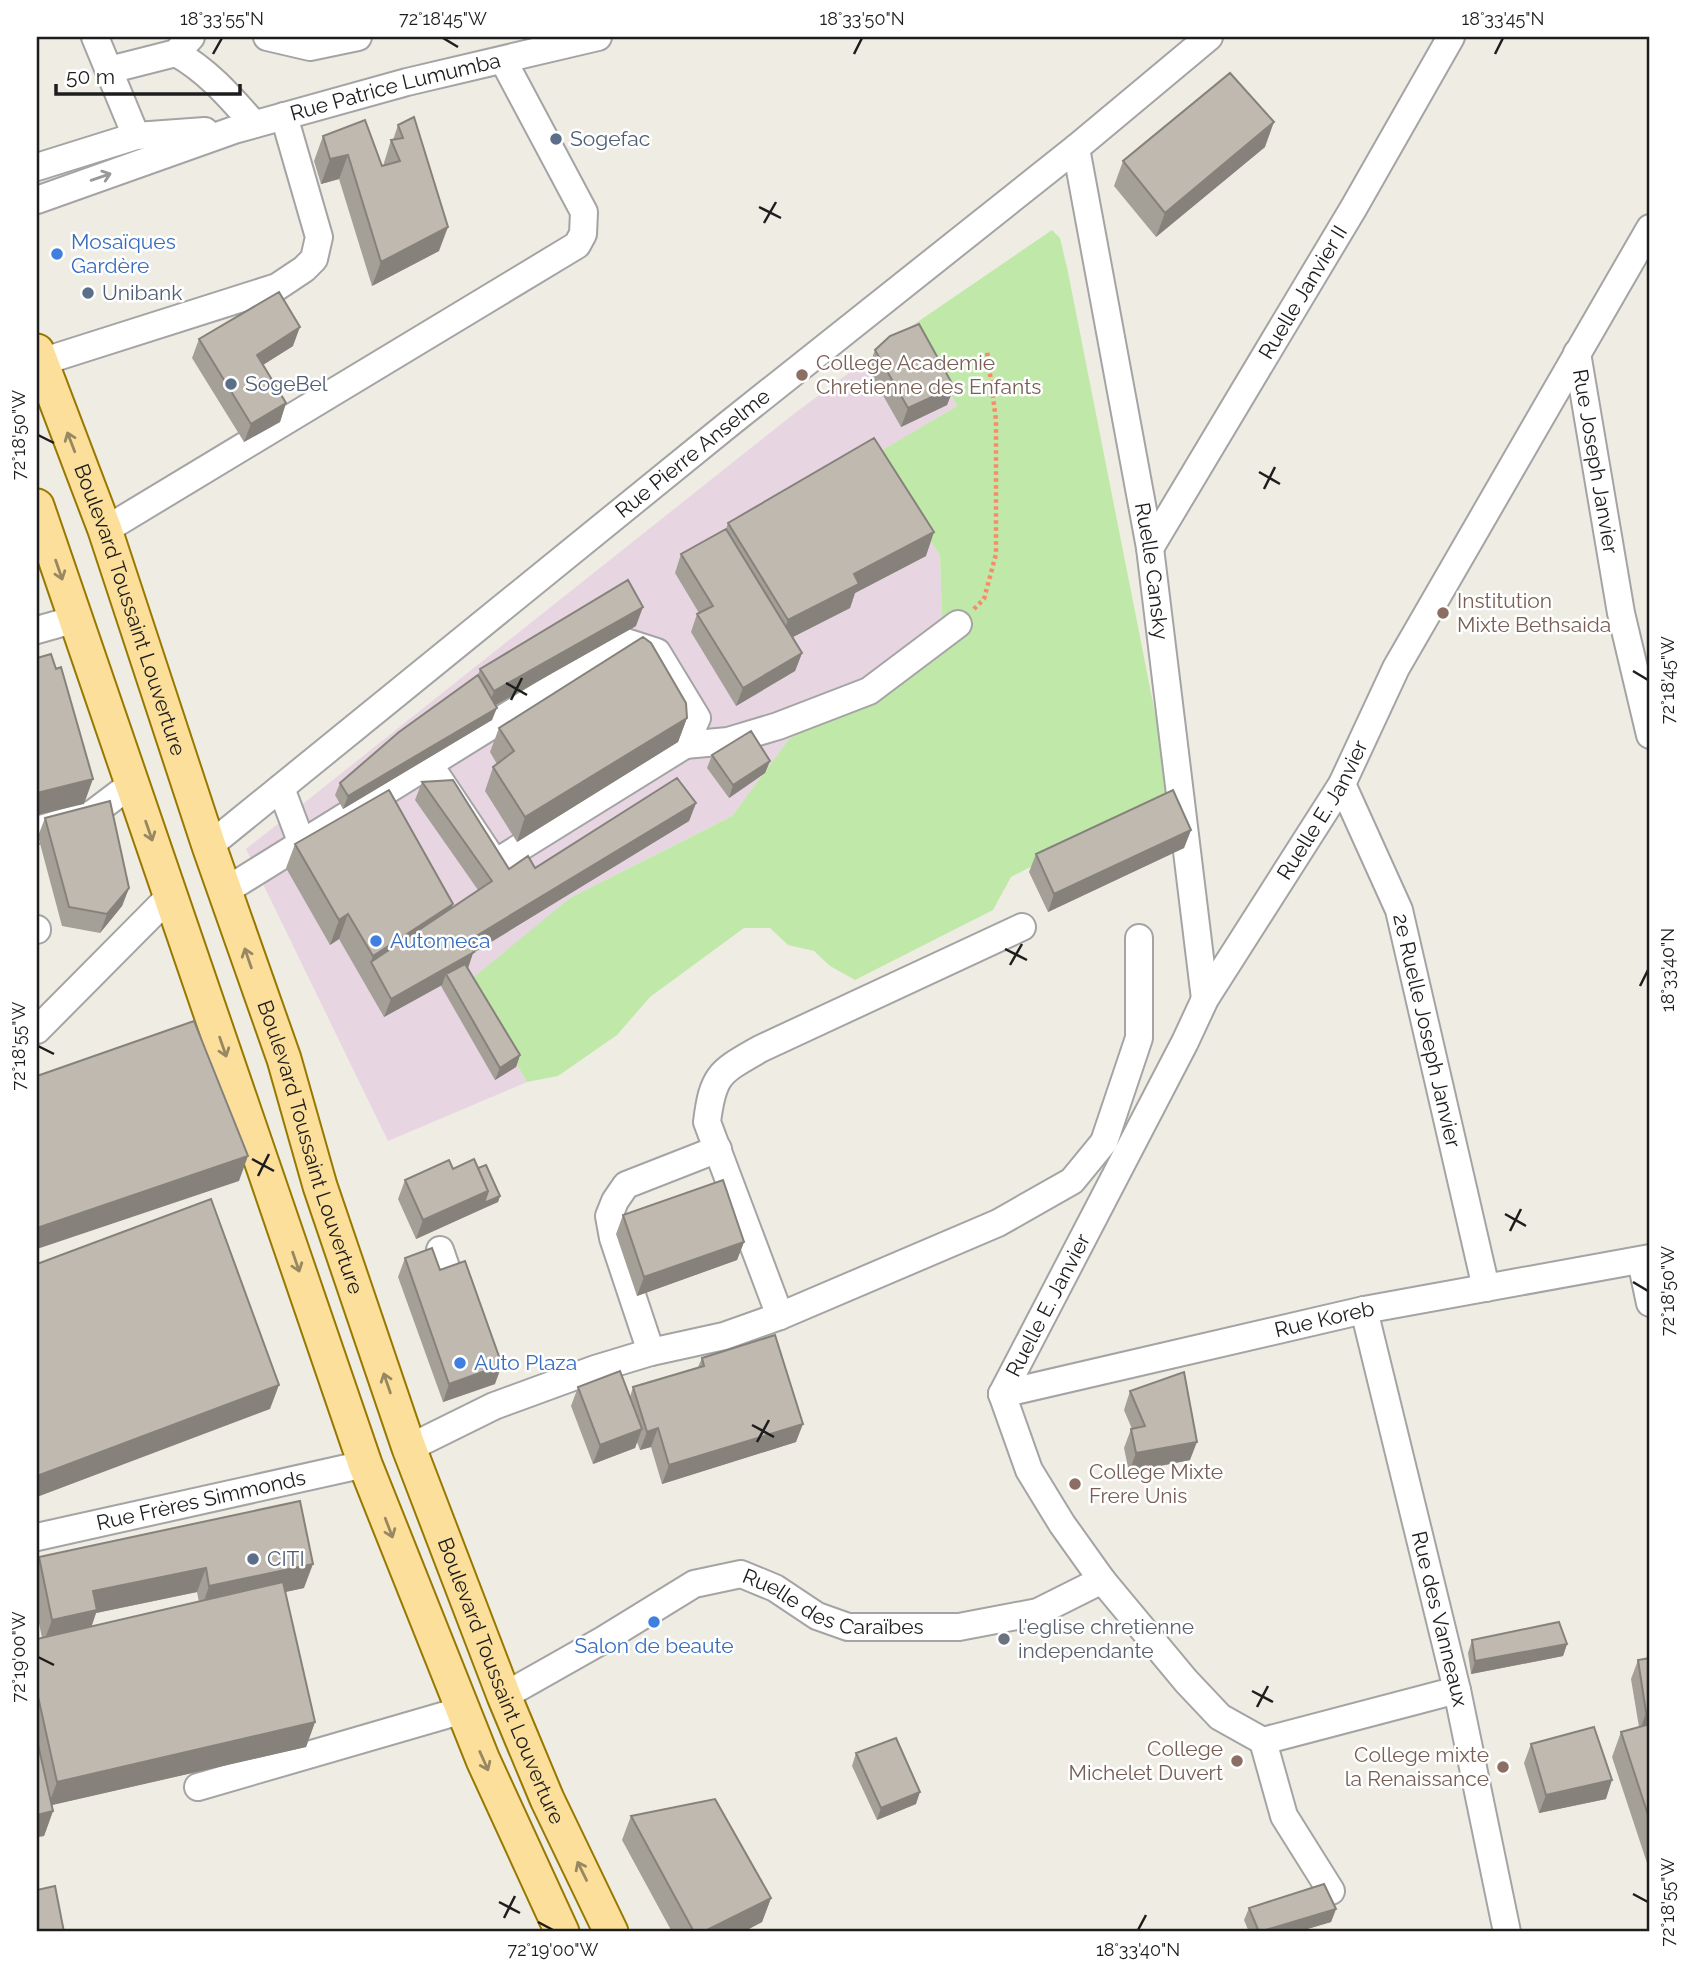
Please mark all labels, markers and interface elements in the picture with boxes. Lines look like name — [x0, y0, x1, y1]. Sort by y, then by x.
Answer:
text: 18°33'55"N — [180, 8, 264, 29]
text: 72°18'45"W — [399, 8, 487, 29]
text: 18°33'50"N — [819, 8, 905, 29]
text: 18°33'45"N — [1462, 8, 1544, 29]
street label: Rue Patrice Lumumba — [287, 47, 503, 126]
scale bar — [56, 52, 240, 96]
text: 50 m — [66, 64, 115, 89]
place label: Sogefac — [570, 126, 650, 151]
marker: Sogefac — [548, 131, 564, 147]
one-way arrow — [90, 170, 112, 183]
street label: Ruelle Janvier II — [1253, 221, 1352, 363]
place label: Mosaïques Gardère — [71, 229, 176, 278]
marker: Mosaïques Gardère — [49, 246, 65, 262]
place label: Unibank — [102, 280, 182, 305]
marker: Unibank — [80, 285, 96, 301]
place label: College Academie Chretienne des Enfants — [816, 350, 1041, 399]
marker: College Academie Chretienne des Enfants — [794, 367, 810, 383]
street label: Rue Joseph Janvier — [1568, 367, 1624, 556]
place label: SogeBel — [245, 371, 328, 396]
marker: SogeBel — [223, 376, 239, 392]
street label: Rue Pierre Anselme — [610, 383, 775, 523]
text: 72°18'50"W — [8, 390, 29, 480]
one-way arrow — [63, 431, 76, 453]
street label: Boulevard Toussaint Louverture — [69, 460, 191, 759]
street label: Ruelle Cansky — [1130, 500, 1174, 641]
one-way arrow — [54, 559, 66, 581]
place label: Institution Mixte Bethsaida — [1457, 588, 1611, 637]
marker: Institution Mixte Bethsaida — [1435, 605, 1451, 621]
text: 72°18'45"W — [1657, 636, 1678, 724]
street label: Ruelle E. Janvier — [1271, 735, 1373, 884]
one-way arrow — [144, 820, 156, 842]
street label: 2e Ruelle Joseph Janvier — [1388, 911, 1466, 1151]
place label: Automeca — [390, 928, 490, 953]
text: 18°33'40"N — [1657, 928, 1678, 1012]
marker: Automeca — [368, 933, 384, 949]
one-way arrow — [241, 947, 253, 969]
street label: Boulevard Toussaint Louverture — [252, 997, 369, 1297]
text: 72°18'55"W — [8, 1001, 29, 1090]
one-way arrow — [218, 1035, 230, 1057]
street label: Ruelle E. Janvier — [1000, 1229, 1095, 1381]
text: 72°18'50"W — [1657, 1246, 1678, 1336]
one-way arrow — [291, 1251, 303, 1273]
street label: Rue Koreb — [1272, 1295, 1376, 1342]
place label: Auto Plaza — [474, 1350, 577, 1375]
marker: Auto Plaza — [452, 1355, 468, 1371]
one-way arrow — [380, 1373, 393, 1395]
place label: College Mixte Frere Unis — [1089, 1459, 1223, 1508]
street label: Rue Frères Simmonds — [94, 1465, 308, 1535]
marker: College Mixte Frere Unis — [1067, 1476, 1083, 1492]
one-way arrow — [384, 1516, 397, 1538]
street label: Rue des Vanneaux — [1407, 1528, 1473, 1709]
street label: Boulevard Toussaint Louverture — [432, 1534, 570, 1828]
place label: CITI — [267, 1546, 305, 1571]
marker: CITI — [245, 1551, 261, 1567]
street label: Ruelle des Caraïbes — [739, 1563, 924, 1640]
text: 72°19'00"W — [8, 1611, 29, 1702]
marker: Salon de beaute — [646, 1614, 662, 1630]
place label: l'eglise chretienne independante — [1018, 1614, 1194, 1663]
marker: l'eglise chretienne independante — [996, 1631, 1012, 1647]
place label: Salon de beaute — [574, 1633, 734, 1658]
place label: College Michelet Duvert — [1069, 1736, 1223, 1785]
place label: College mixte la Renaissance — [1345, 1742, 1489, 1791]
one-way arrow — [478, 1750, 491, 1772]
marker: College Michelet Duvert — [1229, 1753, 1245, 1769]
marker: College mixte la Renaissance — [1495, 1759, 1511, 1775]
text: 72°18'55"W — [1657, 1857, 1678, 1946]
one-way arrow — [574, 1861, 588, 1882]
text: 72°19'00"W — [508, 1939, 599, 1960]
text: 18°33'40"N — [1096, 1939, 1180, 1960]

